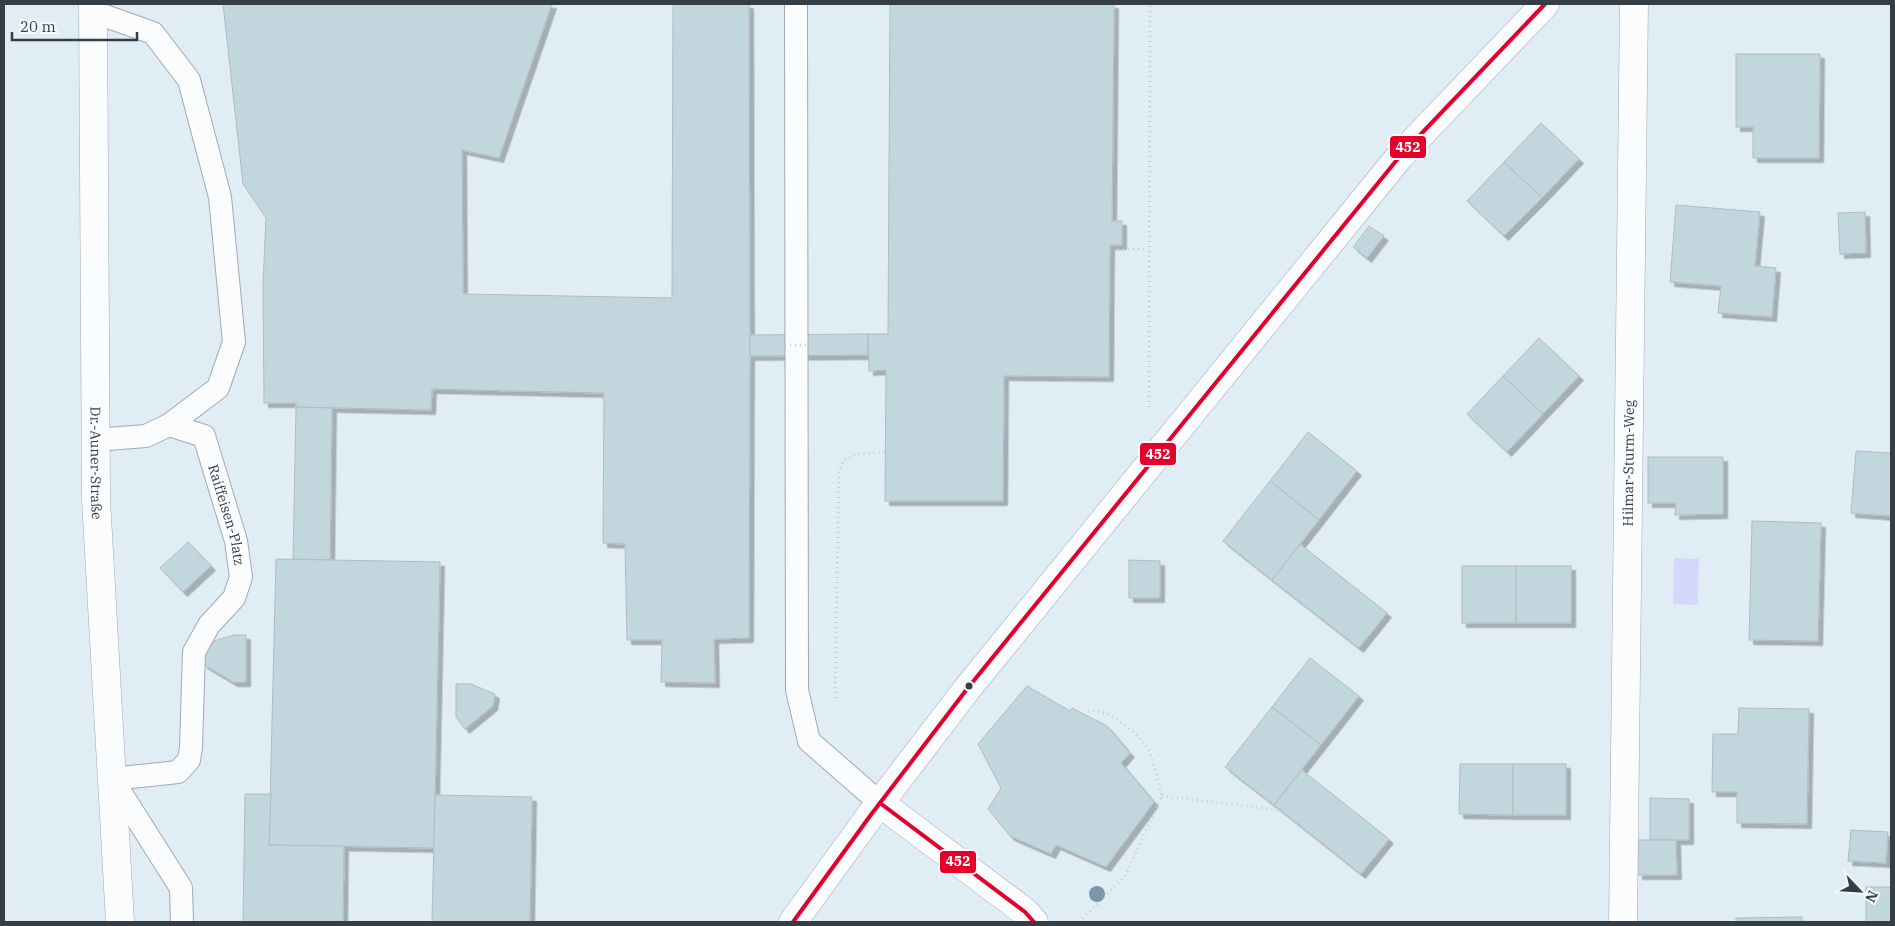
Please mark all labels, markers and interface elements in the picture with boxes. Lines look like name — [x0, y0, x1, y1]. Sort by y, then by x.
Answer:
scale bar — [12, 10, 138, 42]
text: 20 m — [20, 17, 56, 36]
line badge: 452 — [1389, 135, 1427, 159]
text: 452 — [1395, 138, 1421, 156]
street label: Hilmar-Sturm-Weg — [1619, 399, 1638, 526]
street label: Dr.-Auner-Straße — [86, 406, 106, 520]
line badge: 452 — [1139, 442, 1177, 466]
text: 452 — [1145, 445, 1171, 463]
street label: Raiffeisen-Platz — [204, 462, 248, 567]
unlabelled marker — [964, 681, 974, 691]
line badge: 452 — [939, 850, 977, 874]
text: 452 — [945, 852, 971, 870]
north arrow — [1835, 866, 1885, 916]
text: N — [1861, 888, 1882, 905]

